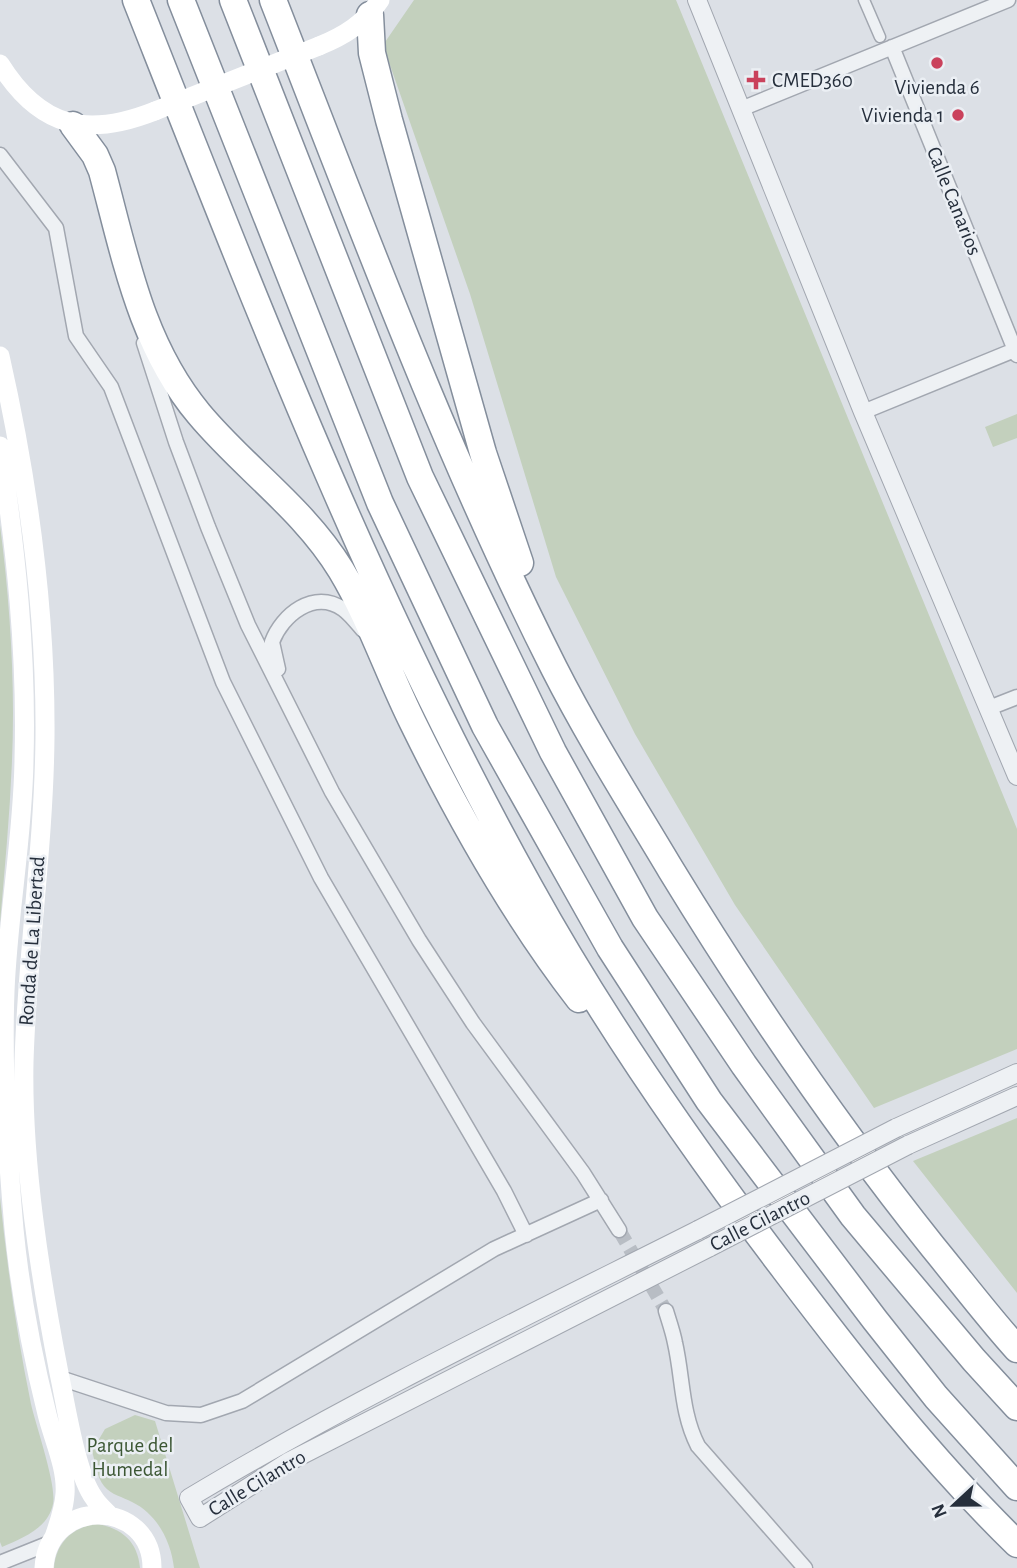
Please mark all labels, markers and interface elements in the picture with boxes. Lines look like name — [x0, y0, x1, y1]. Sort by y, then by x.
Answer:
marker: Vivienda 6 — [929, 55, 945, 71]
marker: CMED360 — [746, 70, 766, 90]
place label: CMED360 — [772, 70, 853, 91]
place label: Vivienda 6 — [894, 77, 980, 98]
place label: Vivienda 1 — [861, 105, 944, 126]
marker: Vivienda 1 — [950, 107, 966, 123]
street label: Calle Canarios — [923, 144, 985, 258]
street label: Ronda de La Libertad — [16, 855, 48, 1027]
street label: Calle Cilantro — [706, 1187, 814, 1255]
park label: Parque del Humedal — [87, 1435, 173, 1480]
street label: Calle Cilantro — [205, 1446, 309, 1520]
north arrow — [919, 1470, 989, 1540]
text: N — [928, 1501, 951, 1520]

